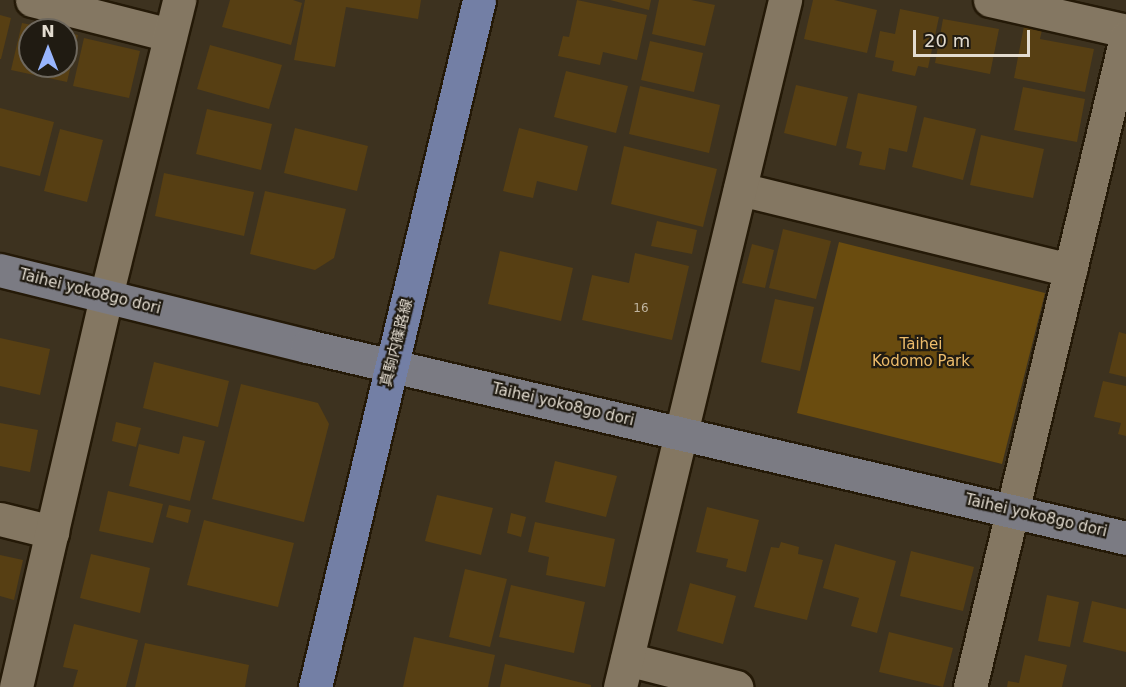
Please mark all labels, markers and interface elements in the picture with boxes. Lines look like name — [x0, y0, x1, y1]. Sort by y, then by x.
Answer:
north arrow — [18, 18, 78, 78]
scale bar — [916, 18, 1033, 56]
text: N — [41, 22, 55, 41]
text: 20 m — [924, 30, 970, 51]
street label: Taihei yoko8go dori — [17, 266, 163, 318]
street label: 真駒内篠路線 — [377, 297, 417, 389]
house number: 16 — [633, 302, 649, 316]
park label: Taihei Kodomo Park — [872, 335, 970, 370]
street label: Taihei yoko8go dori — [490, 380, 636, 430]
street label: Taihei yoko8go dori — [963, 491, 1109, 541]

